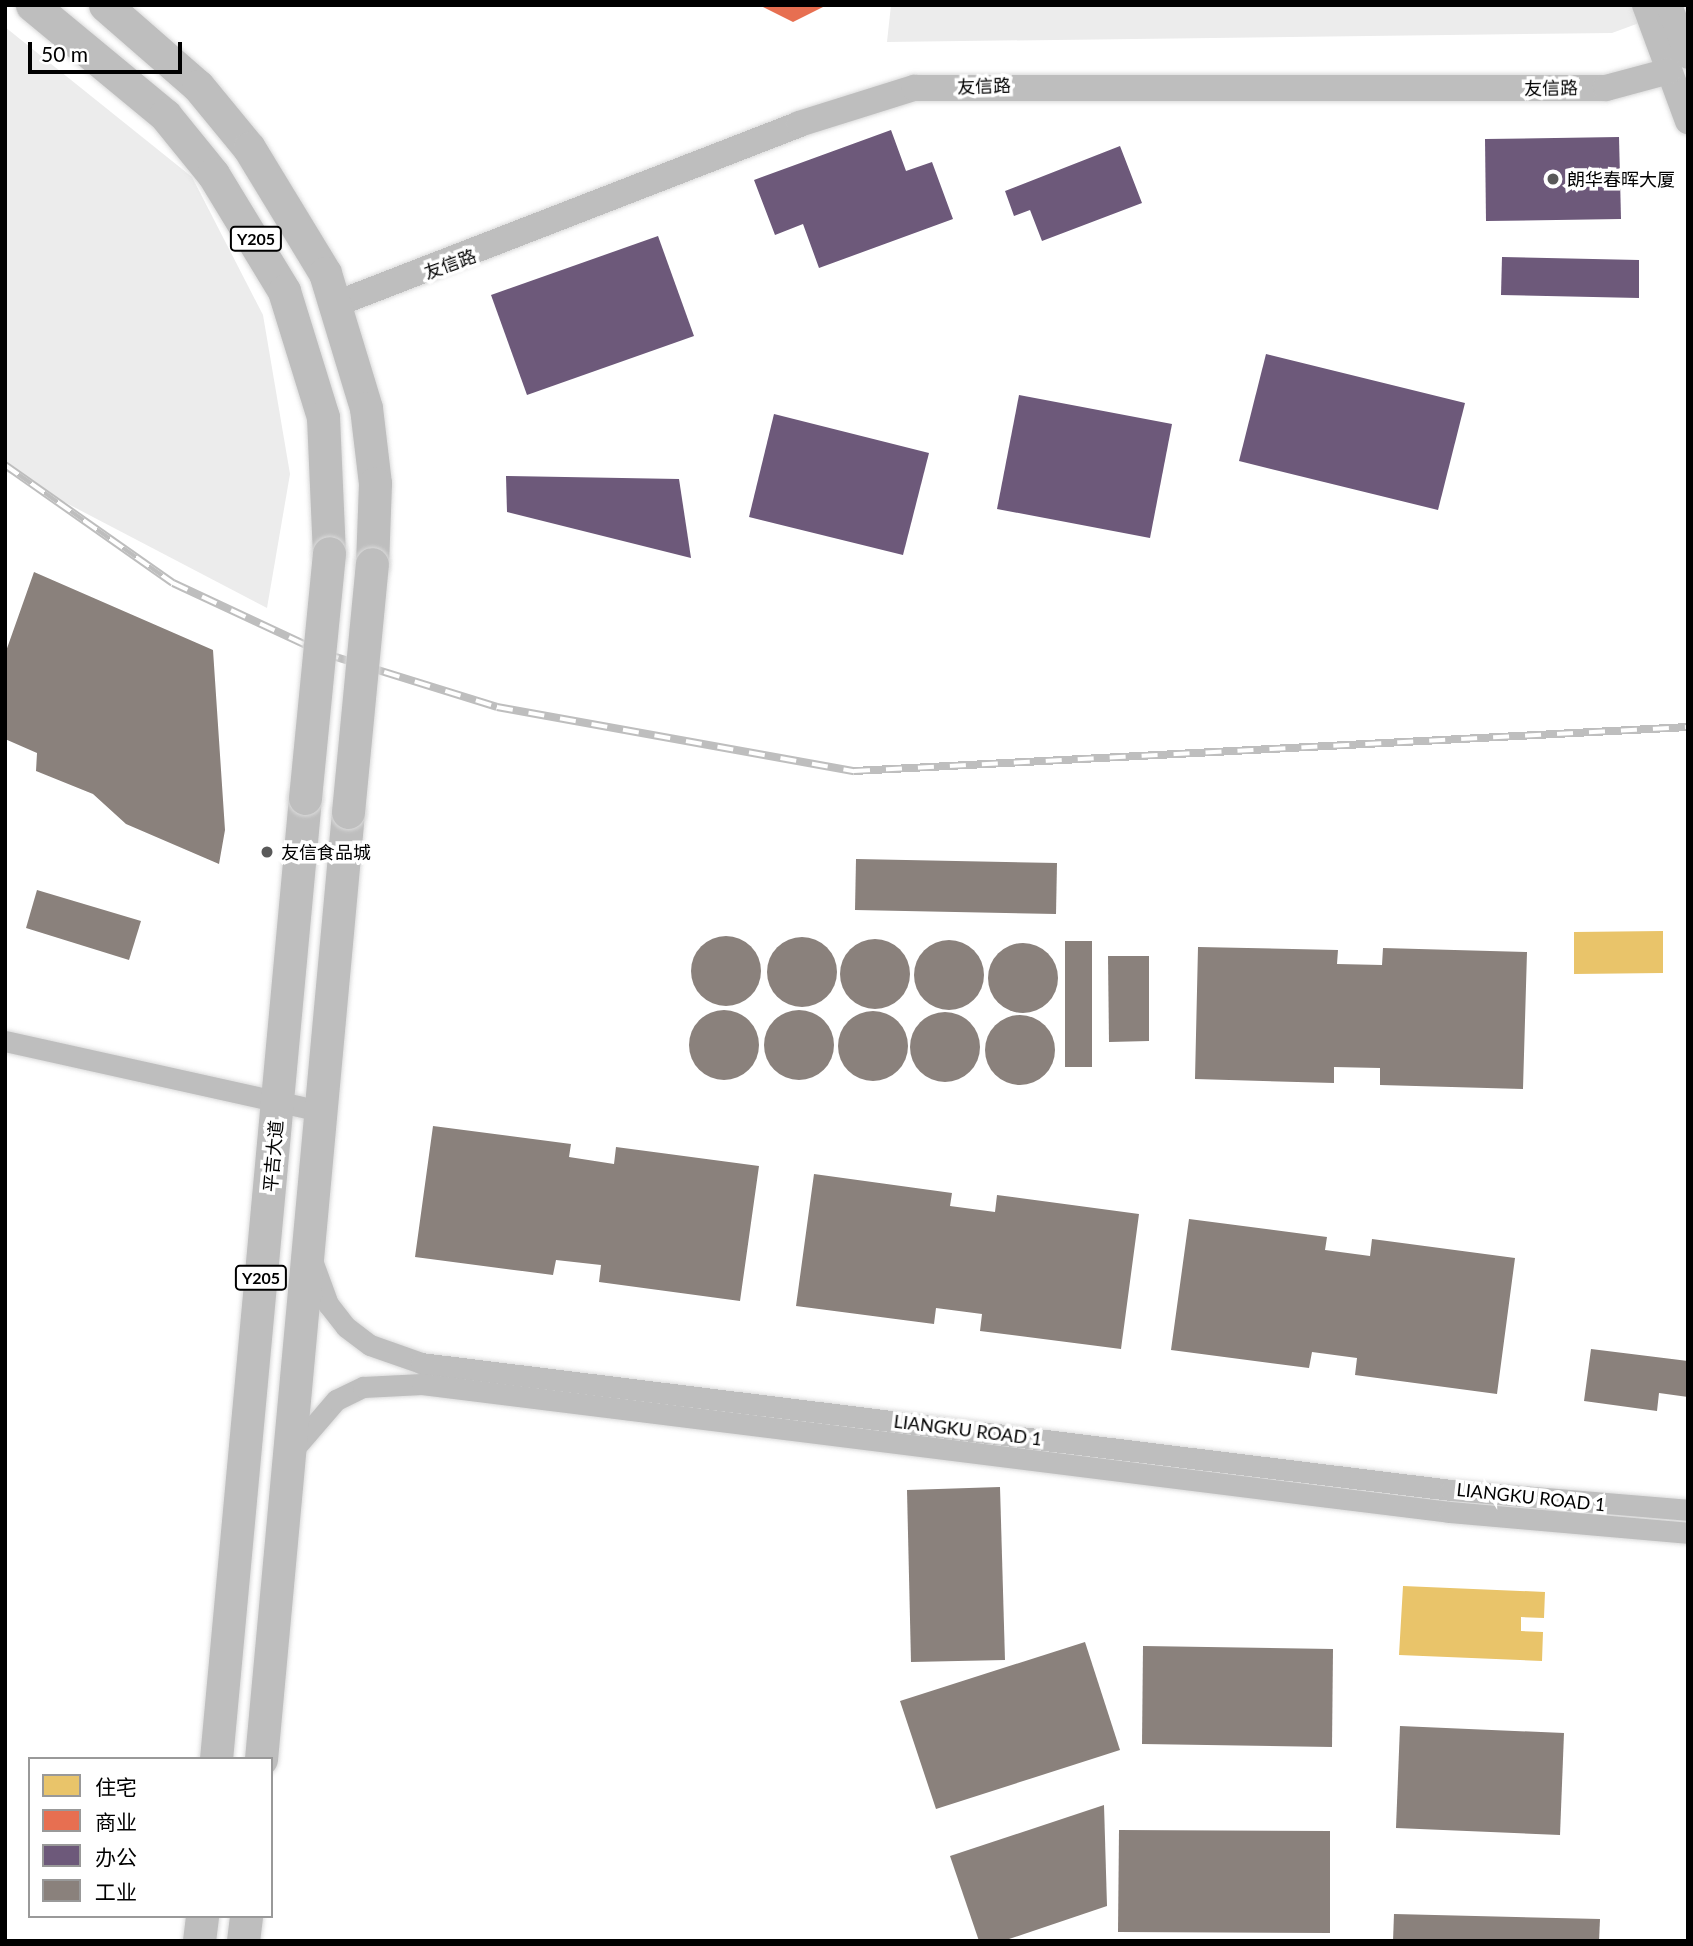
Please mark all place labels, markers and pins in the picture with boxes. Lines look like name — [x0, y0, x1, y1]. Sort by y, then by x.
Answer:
place label: 朗华春晖大厦 — [1567, 168, 1675, 190]
marker: 朗华春晖大厦 — [1545, 171, 1561, 187]
place label: 友信食品城 — [281, 841, 371, 863]
marker: 友信食品城 — [259, 844, 275, 860]

